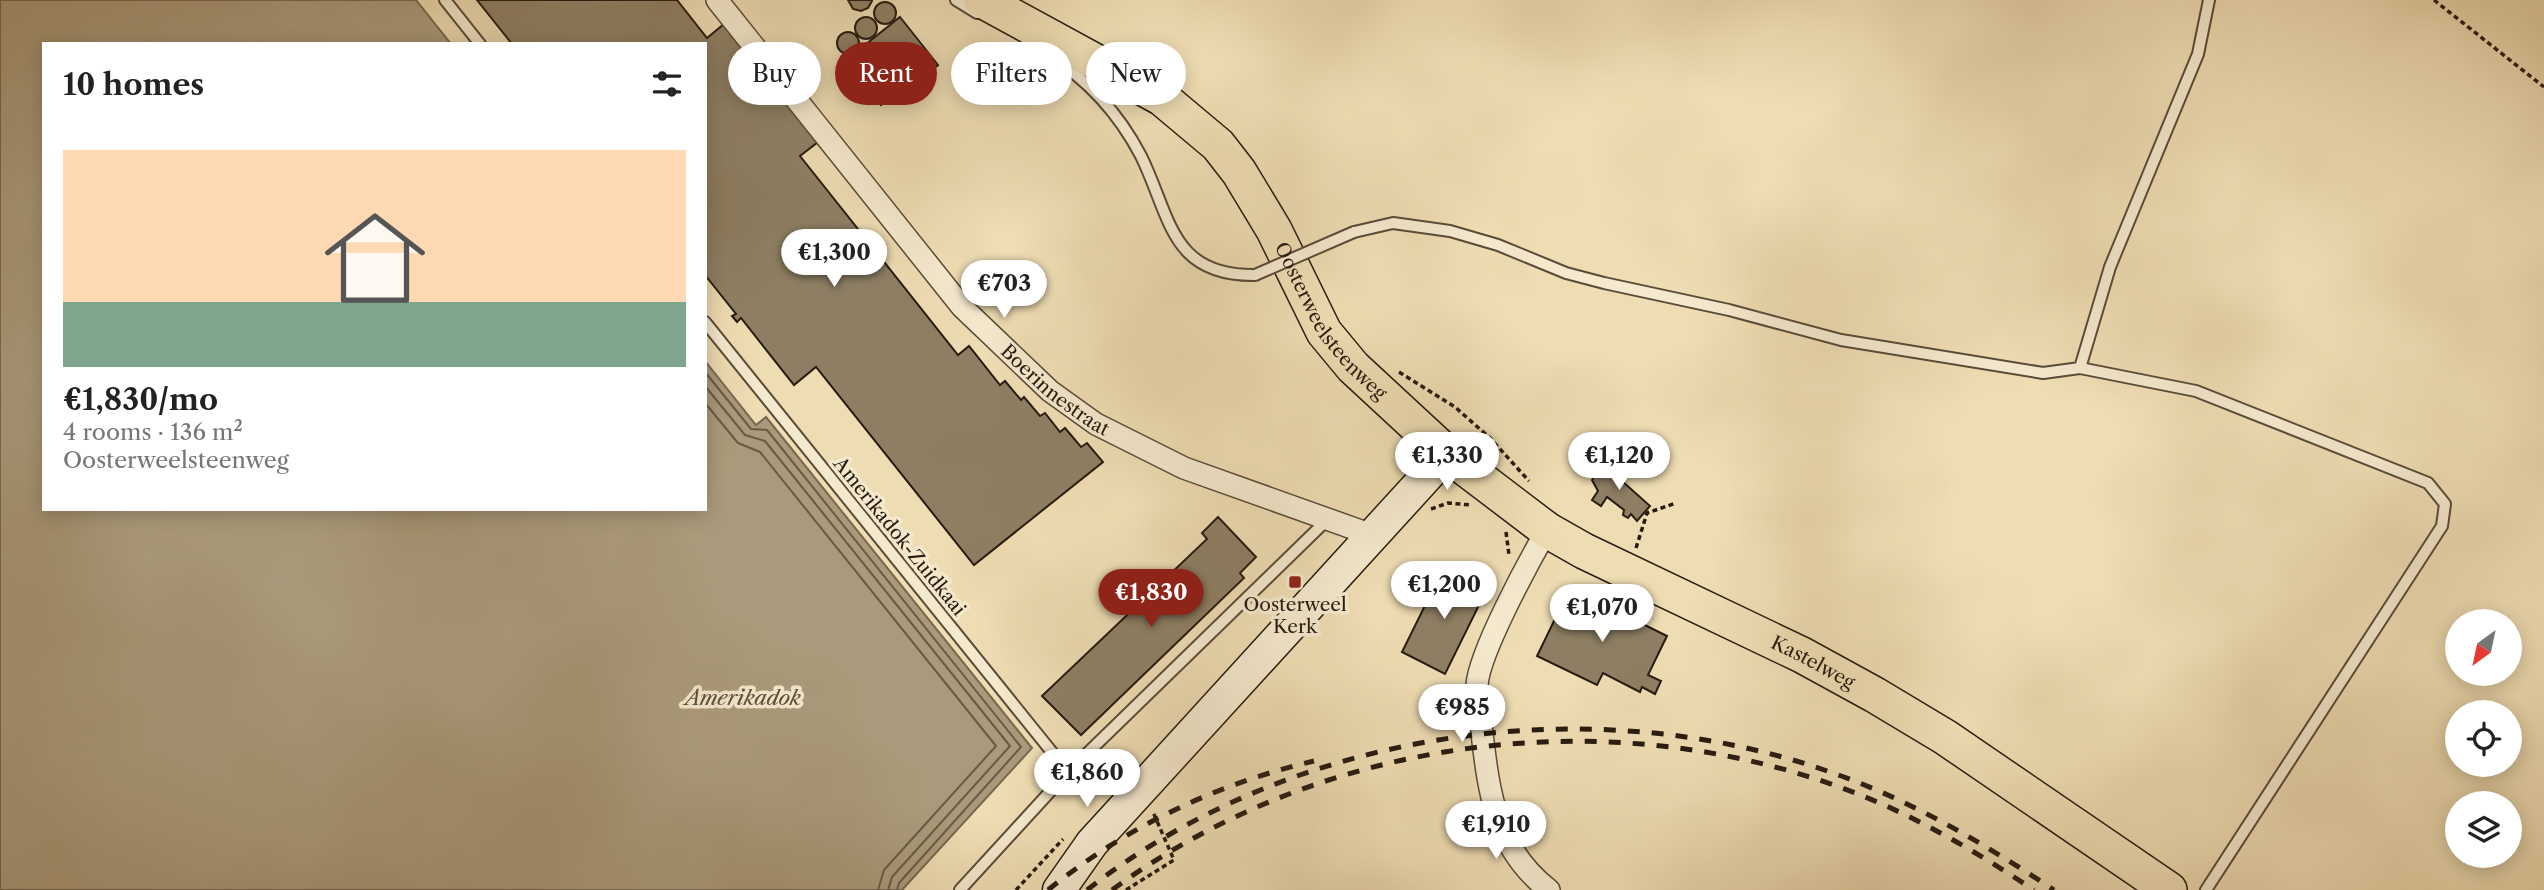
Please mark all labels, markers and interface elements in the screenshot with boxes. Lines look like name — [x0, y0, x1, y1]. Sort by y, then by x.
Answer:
chip: Buy — [728, 42, 821, 105]
chip: Rent — [835, 42, 937, 105]
chip: Filters — [951, 42, 1072, 105]
chip: New — [1086, 42, 1186, 105]
icon: filters — [648, 65, 686, 103]
text: 10 homes — [63, 66, 204, 103]
icon: home — [312, 195, 438, 321]
pin: €1,300 — [777, 230, 891, 289]
text: €1,300 — [797, 238, 871, 266]
street label: Oosterweelsteenweg — [1270, 238, 1392, 405]
pin: €703 — [963, 260, 1045, 320]
text: €703 — [977, 269, 1031, 297]
street label: Boerinnestraat — [996, 339, 1113, 441]
text: €1,830/mo — [63, 381, 218, 418]
text: 4 rooms · 136 m² — [63, 418, 243, 446]
pin: €1,330 — [1390, 433, 1504, 492]
pin: €1,120 — [1562, 433, 1676, 492]
text: €1,330 — [1411, 441, 1483, 469]
text: €1,120 — [1584, 441, 1654, 469]
text: Oosterweelsteenweg — [63, 446, 289, 474]
street label: Amerikadok-Zuidkaai — [828, 452, 971, 620]
pin: €1,200 — [1387, 562, 1501, 621]
pin: €1,830 — [1094, 570, 1208, 629]
text: €1,200 — [1407, 570, 1481, 598]
marker: Oosterweel Kerk — [1287, 574, 1303, 590]
text: €1,830 — [1114, 578, 1188, 606]
pin: €1,070 — [1545, 584, 1659, 644]
place label: Oosterweel Kerk — [1243, 593, 1347, 638]
text: €1,070 — [1566, 593, 1638, 621]
north arrow — [2445, 609, 2522, 686]
map controls — [2445, 609, 2522, 868]
street label: Kastelweg — [1767, 631, 1860, 694]
pin: €985 — [1421, 684, 1503, 744]
water label: Amerikadok — [682, 685, 801, 710]
text: €985 — [1434, 693, 1490, 721]
button: locate — [2445, 700, 2522, 777]
pin: €1,860 — [1030, 750, 1144, 809]
text: €1,860 — [1050, 758, 1124, 786]
button: layers — [2445, 791, 2522, 868]
pin: €1,910 — [1439, 802, 1553, 861]
text: €1,910 — [1461, 810, 1531, 838]

